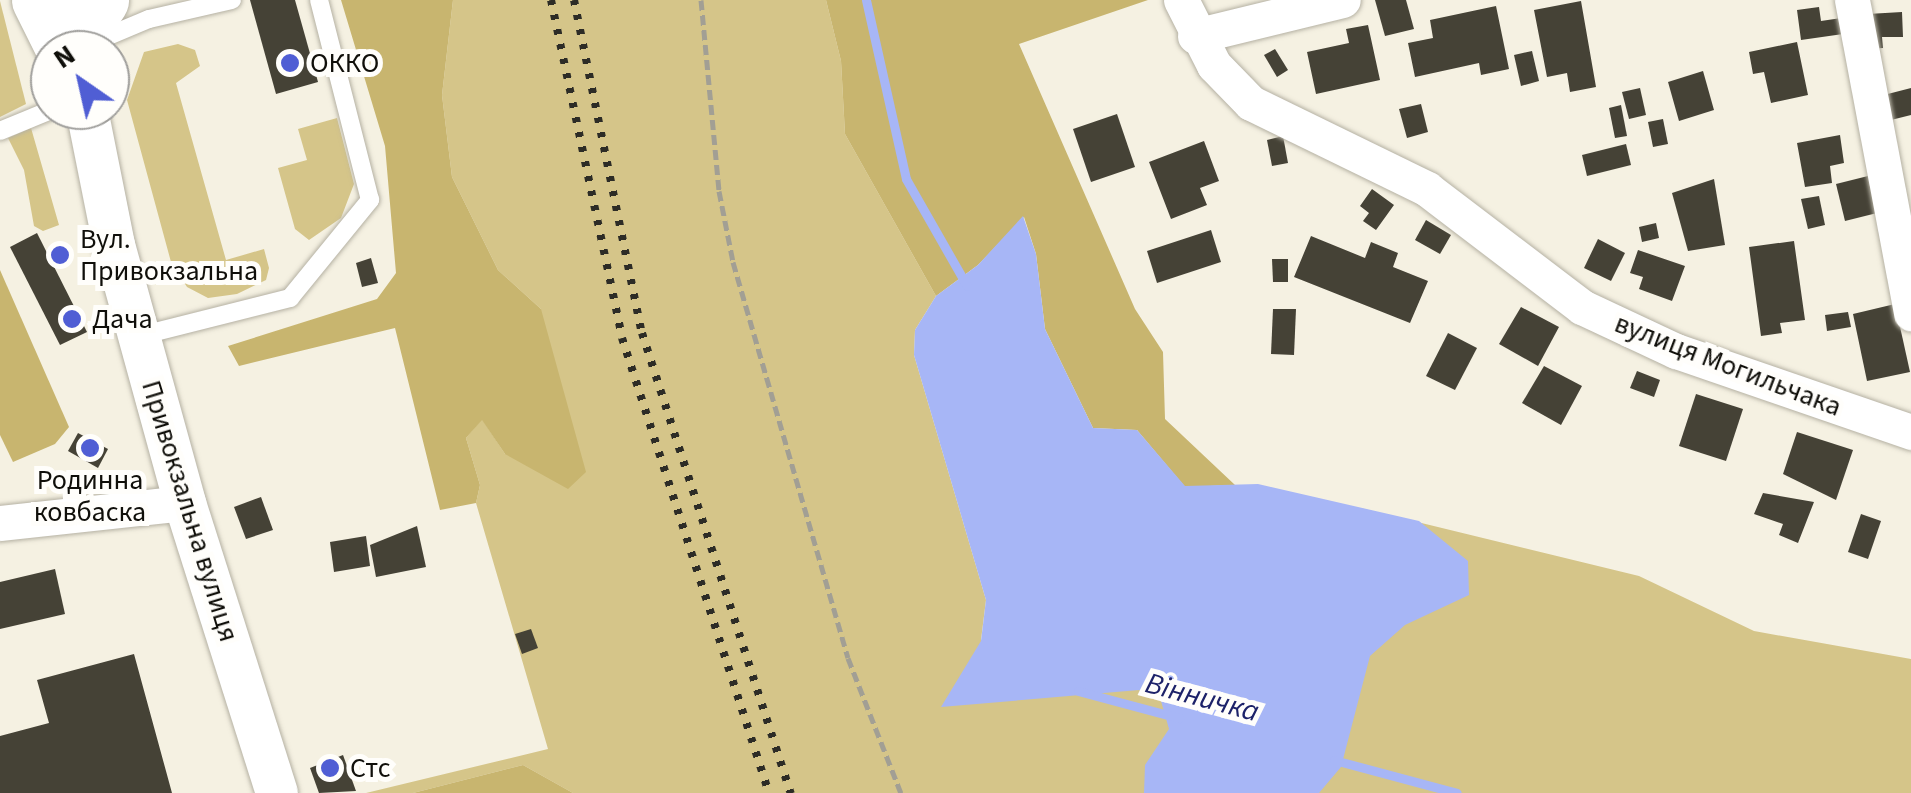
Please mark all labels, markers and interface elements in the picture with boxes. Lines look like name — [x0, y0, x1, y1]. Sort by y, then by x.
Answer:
north arrow — [30, 30, 130, 130]
text: N — [45, 35, 83, 79]
place label: ОККО — [310, 46, 379, 80]
marker: ОККО — [279, 52, 301, 74]
place label: Вул. Привокзальна — [80, 222, 258, 288]
marker: Вул. Привокзальна — [49, 244, 71, 266]
place label: Дача — [92, 302, 153, 336]
street label: вулиця Могильчака — [1610, 306, 1846, 424]
marker: Дача — [61, 308, 83, 330]
street label: Привокзальна вулиця — [134, 376, 246, 646]
marker: Родинна ковбаска — [79, 437, 101, 459]
place label: Родинна ковбаска — [34, 463, 146, 529]
water label: Вінничка — [1141, 666, 1263, 730]
place label: Стс — [350, 751, 390, 785]
marker: Стс — [319, 757, 341, 779]

